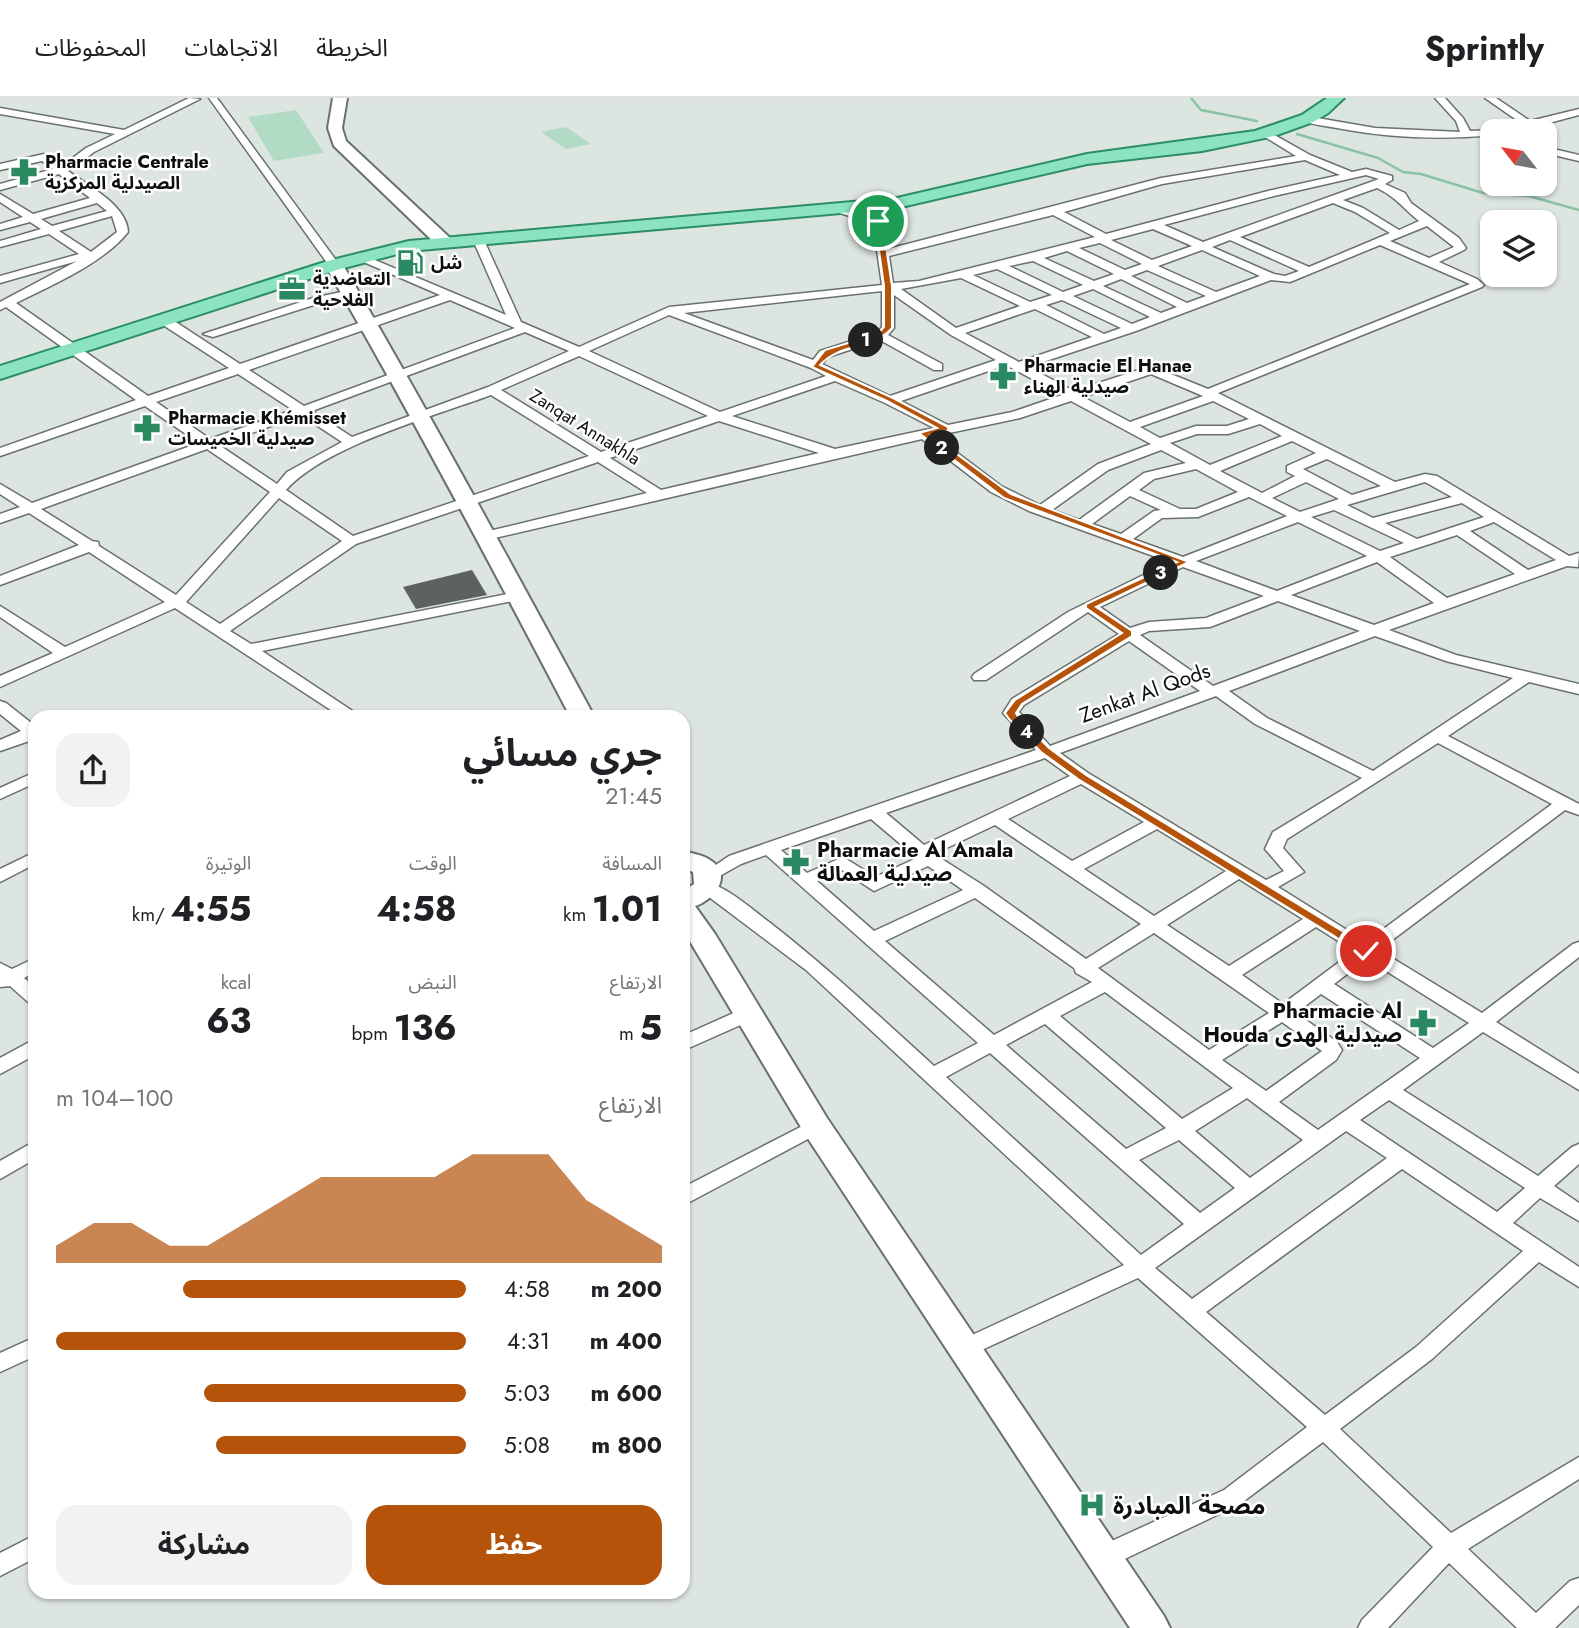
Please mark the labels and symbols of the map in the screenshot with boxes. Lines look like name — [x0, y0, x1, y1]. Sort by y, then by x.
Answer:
north arrow — [1480, 119, 1558, 196]
place label: Pharmacie Centrale الصيدلية المركزية — [45, 149, 209, 196]
pharmacy icon: Pharmacie Centrale الصيدلية المركزية — [9, 157, 39, 187]
pin — [848, 191, 908, 251]
fuel station icon: شل — [395, 248, 425, 278]
place label: شل — [431, 250, 462, 276]
place label: التعاضدية الفلاحية — [313, 266, 391, 313]
office icon: التعاضدية الفلاحية — [277, 274, 307, 304]
pin: 1 — [848, 322, 884, 358]
place label: Pharmacie El Hanae صيدلية الهناء — [1024, 353, 1192, 400]
pharmacy icon: Pharmacie El Hanae صيدلية الهناء — [988, 361, 1018, 391]
street label: Zanqat Annakhla — [525, 383, 645, 471]
place label: Pharmacie Khémisset صيدلية الخميسات — [168, 405, 346, 452]
pharmacy icon: Pharmacie Khémisset صيدلية الخميسات — [132, 413, 162, 443]
pin: 2 — [925, 430, 960, 466]
pin: 3 — [1144, 556, 1178, 590]
street label: Zenkat Al Qods — [1076, 656, 1214, 730]
pin: 4 — [1010, 714, 1044, 750]
place label: Pharmacie Al Amala صيدلية العمالة — [817, 835, 1013, 889]
pharmacy icon: Pharmacie Al Amala صيدلية العمالة — [781, 847, 811, 877]
pin — [1336, 921, 1396, 981]
place label: Pharmacie Al Houda صيدلية الهدى — [1203, 996, 1402, 1050]
pharmacy icon: Pharmacie Al Houda صيدلية الهدى — [1408, 1008, 1438, 1038]
place label: مصحة المبادرة — [1113, 1488, 1265, 1523]
hospital icon: مصحة المبادرة — [1077, 1490, 1107, 1520]

